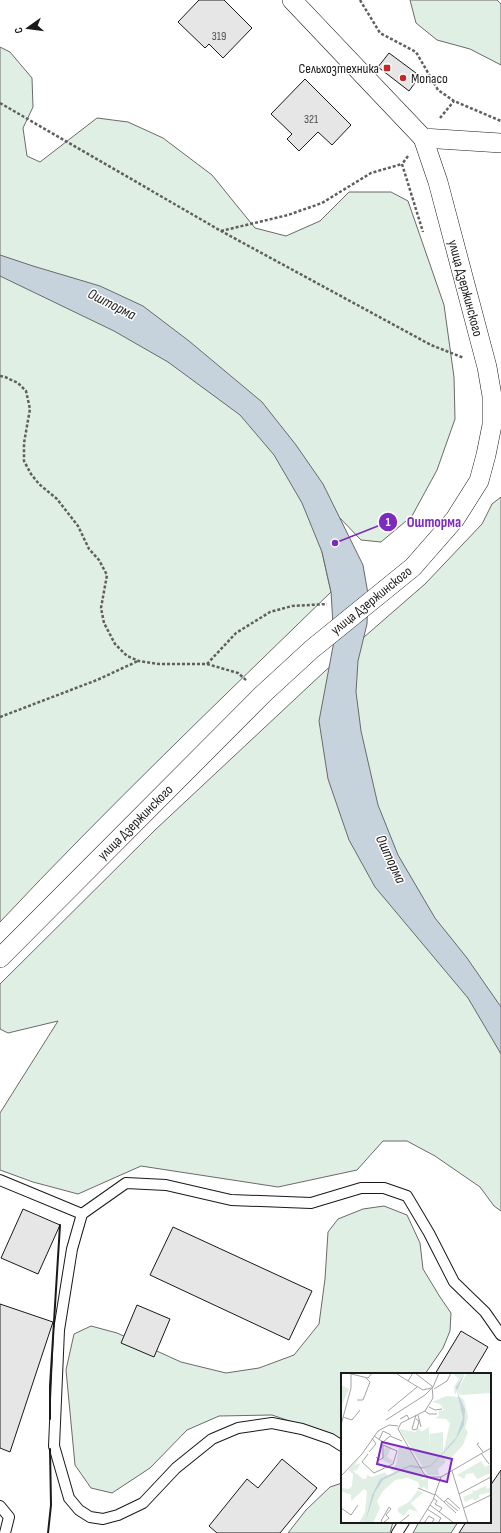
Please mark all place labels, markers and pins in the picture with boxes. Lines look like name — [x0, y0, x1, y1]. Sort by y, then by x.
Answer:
place label: Сельхозтехника — [299, 60, 379, 77]
marker: Сельхозтехника — [382, 63, 392, 73]
place label: Monaco — [411, 70, 448, 87]
marker: Monaco — [398, 73, 408, 83]
callout: Ошторма — [378, 508, 469, 535]

